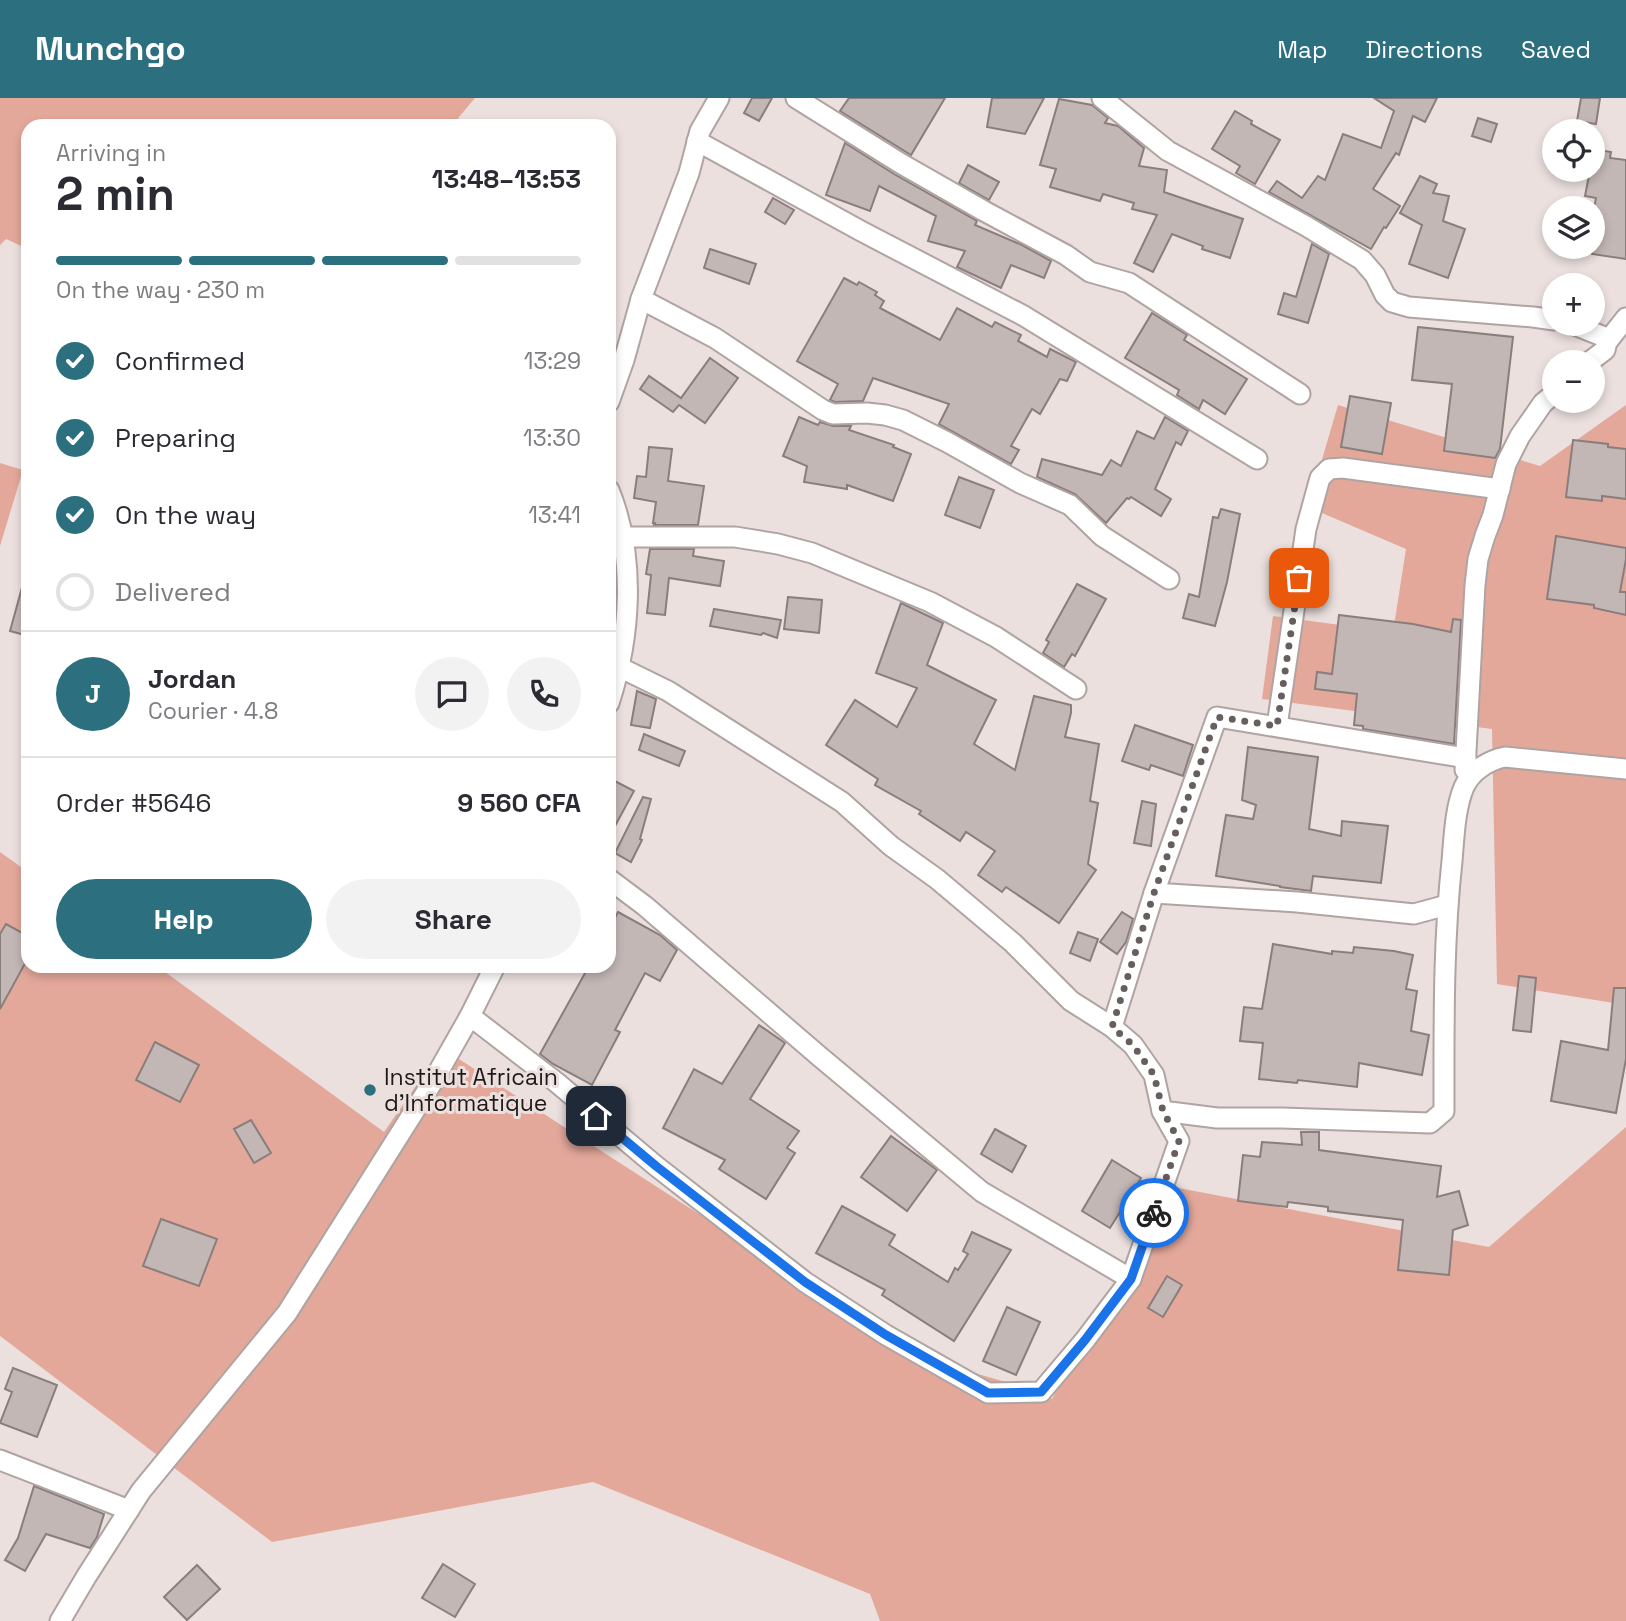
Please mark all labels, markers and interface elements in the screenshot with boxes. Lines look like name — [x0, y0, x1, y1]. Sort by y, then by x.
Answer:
text: Munchgo — [35, 28, 186, 70]
text: Map — [1277, 34, 1327, 65]
text: Directions — [1365, 34, 1483, 65]
text: Saved — [1521, 34, 1591, 65]
map controls — [1542, 119, 1605, 413]
button: locate — [1542, 119, 1605, 182]
text: Arriving in — [56, 138, 166, 168]
text: 13:48–13:53 — [432, 162, 581, 196]
text: 2 min — [56, 165, 175, 223]
button: layers — [1542, 196, 1605, 259]
button: + — [1542, 273, 1605, 336]
text: On the way · 230 m — [56, 275, 265, 305]
icon: check — [56, 342, 94, 380]
text: Confirmed — [115, 344, 245, 378]
text: 13:29 — [524, 346, 581, 376]
button: − — [1542, 350, 1605, 413]
icon: check — [56, 419, 94, 457]
text: Preparing — [115, 421, 236, 455]
text: 13:30 — [523, 423, 581, 453]
icon: check — [56, 496, 94, 534]
text: On the way — [115, 498, 256, 532]
text: 13:41 — [528, 500, 581, 530]
pin — [1269, 548, 1329, 608]
icon: bag — [1280, 559, 1318, 597]
text: Delivered — [115, 575, 231, 609]
button: chat — [415, 657, 489, 731]
button: phone — [507, 657, 581, 731]
text: Jordan — [148, 662, 236, 696]
text: J — [85, 677, 101, 711]
text: Courier · 4.8 — [148, 696, 278, 726]
text: Order #5646 — [56, 786, 211, 820]
text: 9 560 CFA — [457, 786, 581, 820]
button: Help — [56, 879, 312, 959]
button: Share — [326, 879, 581, 959]
place label: Institut Africain d'Informatique — [384, 1062, 558, 1118]
marker: Institut Africain d'Informatique — [362, 1082, 378, 1098]
pin — [566, 1086, 626, 1146]
icon: home — [577, 1097, 615, 1135]
courier — [1119, 1178, 1189, 1248]
icon: bike — [1135, 1194, 1173, 1232]

